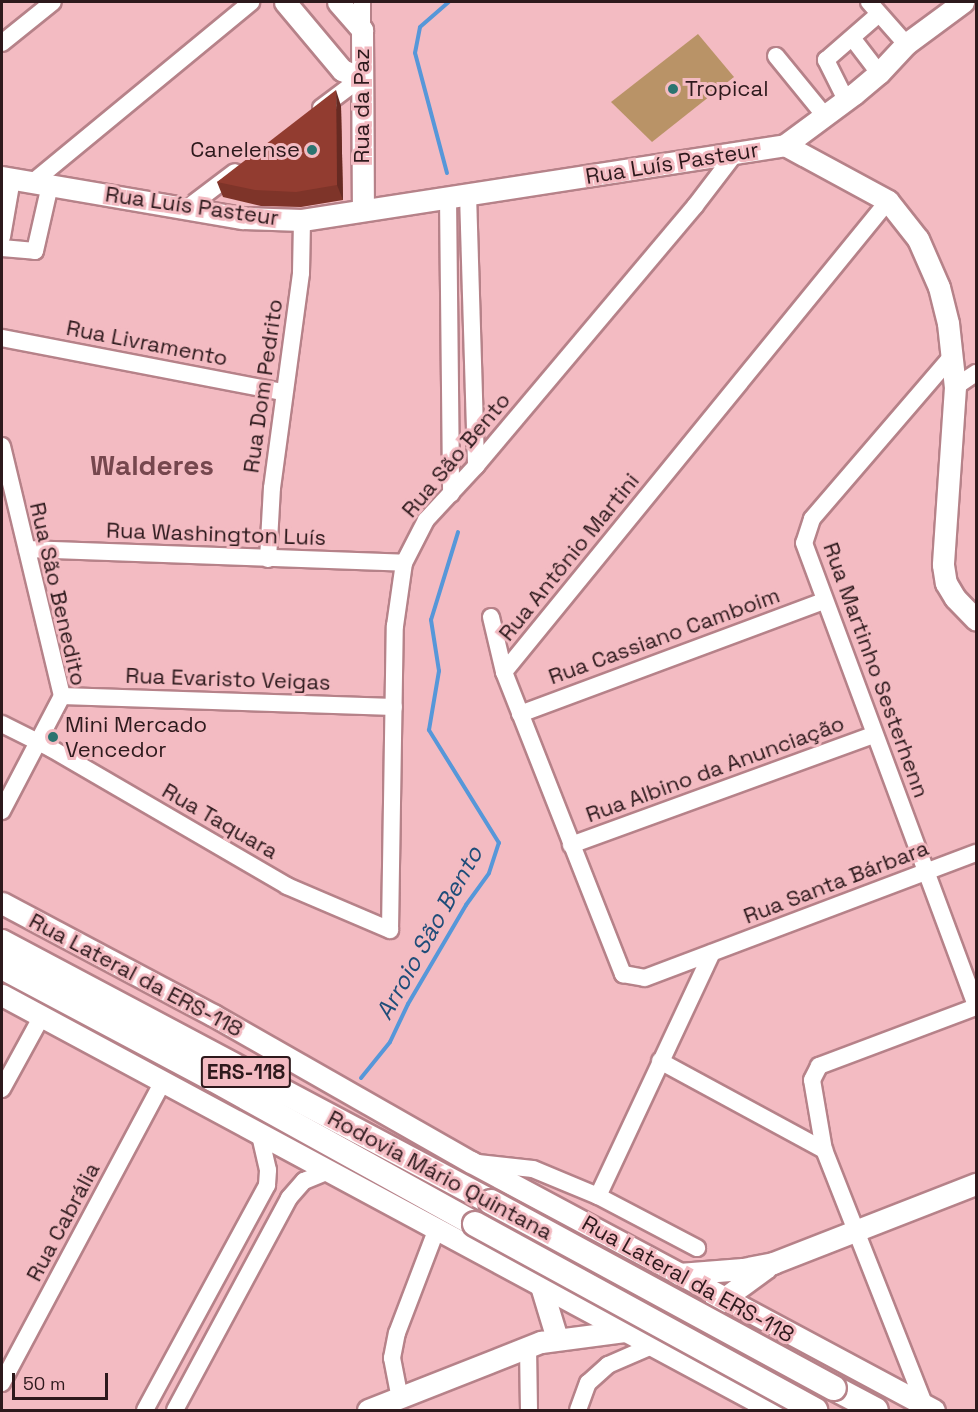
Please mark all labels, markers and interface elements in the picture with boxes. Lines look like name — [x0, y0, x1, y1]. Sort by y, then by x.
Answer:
street label: Rua da Paz — [349, 48, 375, 164]
place label: Tropical — [685, 76, 769, 102]
marker: Tropical — [666, 82, 680, 96]
street label: Rua Luís Pasteur — [583, 136, 761, 190]
place label: Canelense — [190, 137, 300, 163]
marker: Canelense — [305, 143, 319, 157]
street label: Rua Luís Pasteur — [103, 181, 281, 231]
street label: Rua Dom Pedrito — [238, 297, 288, 475]
street label: Rua Livramento — [64, 314, 230, 372]
street label: Rua São Bento — [396, 387, 516, 523]
district label: Walderes — [90, 448, 214, 482]
street label: Rua Antônio Martini — [493, 468, 645, 646]
street label: Rua São Benedito — [24, 500, 92, 688]
street label: Rua Washington Luís — [106, 517, 326, 551]
street label: Rua Martinho Sesterhenn — [817, 539, 935, 801]
street label: Rua Cassiano Camboim — [545, 582, 783, 690]
street label: Rua Evaristo Veigas — [125, 662, 331, 696]
street label: Rua Albino da Anunciação — [582, 710, 848, 828]
place label: Mini Mercado Vencedor — [65, 711, 207, 762]
marker: Mini Mercado Vencedor — [46, 730, 60, 744]
street label: Rua Taquara — [157, 777, 283, 865]
street label: Rua Santa Bárbara — [740, 835, 932, 929]
water label: Arroio São Bento — [369, 841, 489, 1025]
street label: Rua Lateral da ERS-118 — [25, 907, 247, 1043]
road number: ERS-118 — [200, 1054, 292, 1090]
street label: Rodovia Mário Quintana — [323, 1105, 557, 1245]
street label: Rua Cabrália — [21, 1158, 105, 1286]
street label: Rua Lateral da ERS-118 — [577, 1210, 799, 1348]
scale bar — [15, 1361, 111, 1399]
text: 50 m — [23, 1372, 65, 1395]

